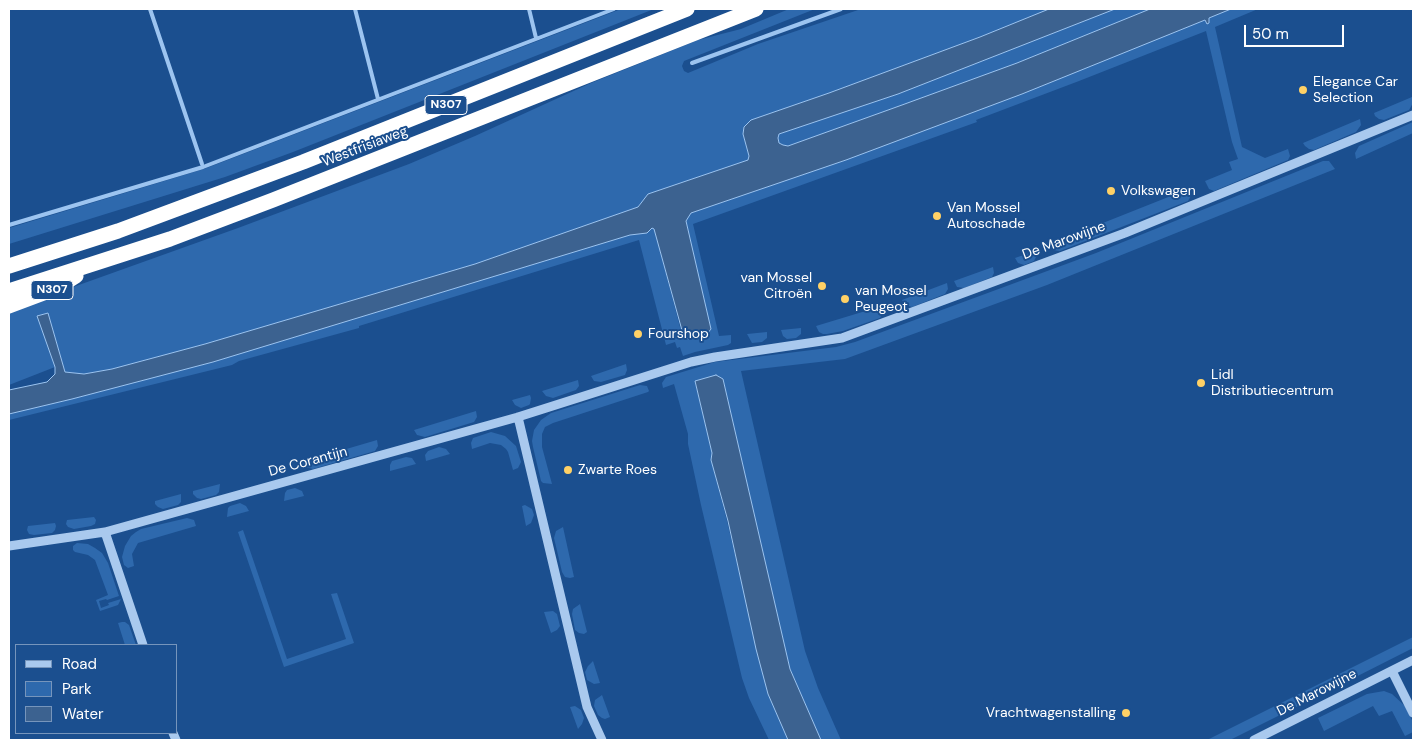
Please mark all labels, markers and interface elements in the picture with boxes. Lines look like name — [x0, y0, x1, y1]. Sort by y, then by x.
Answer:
scale bar — [1247, 15, 1347, 47]
text: 50 m — [1252, 24, 1289, 44]
place label: Elegance Car Selection — [1313, 74, 1398, 106]
marker: Elegance Car Selection — [1297, 84, 1309, 96]
road number: N307 — [425, 96, 467, 114]
street label: Westfrisiaweg — [320, 123, 410, 171]
place label: Volkswagen — [1121, 183, 1196, 199]
marker: Volkswagen — [1105, 185, 1117, 197]
place label: Van Mossel Autoschade — [947, 200, 1025, 232]
marker: Van Mossel Autoschade — [931, 210, 943, 222]
street label: De Marowijne — [1020, 218, 1108, 264]
place label: van Mossel Citroën — [740, 270, 812, 302]
road number: N307 — [31, 280, 73, 300]
marker: van Mossel Citroën — [816, 280, 828, 292]
place label: van Mossel Peugeot — [855, 283, 927, 316]
marker: van Mossel Peugeot — [839, 293, 851, 305]
place label: Fourshop — [648, 326, 709, 342]
marker: Fourshop — [632, 328, 644, 340]
place label: Lidl Distributiecentrum — [1211, 367, 1333, 400]
marker: Lidl Distributiecentrum — [1195, 377, 1207, 389]
street label: De Corantijn — [267, 443, 349, 481]
place label: Zwarte Roes — [578, 462, 657, 478]
marker: Zwarte Roes — [562, 464, 574, 476]
legend — [15, 644, 178, 734]
text: Road — [62, 654, 97, 674]
street label: De Marowijne — [1274, 666, 1360, 720]
text: Park — [62, 679, 92, 699]
text: Water — [62, 704, 103, 724]
place label: Vrachtwagenstalling — [986, 705, 1116, 721]
marker: Vrachtwagenstalling — [1120, 707, 1132, 719]

